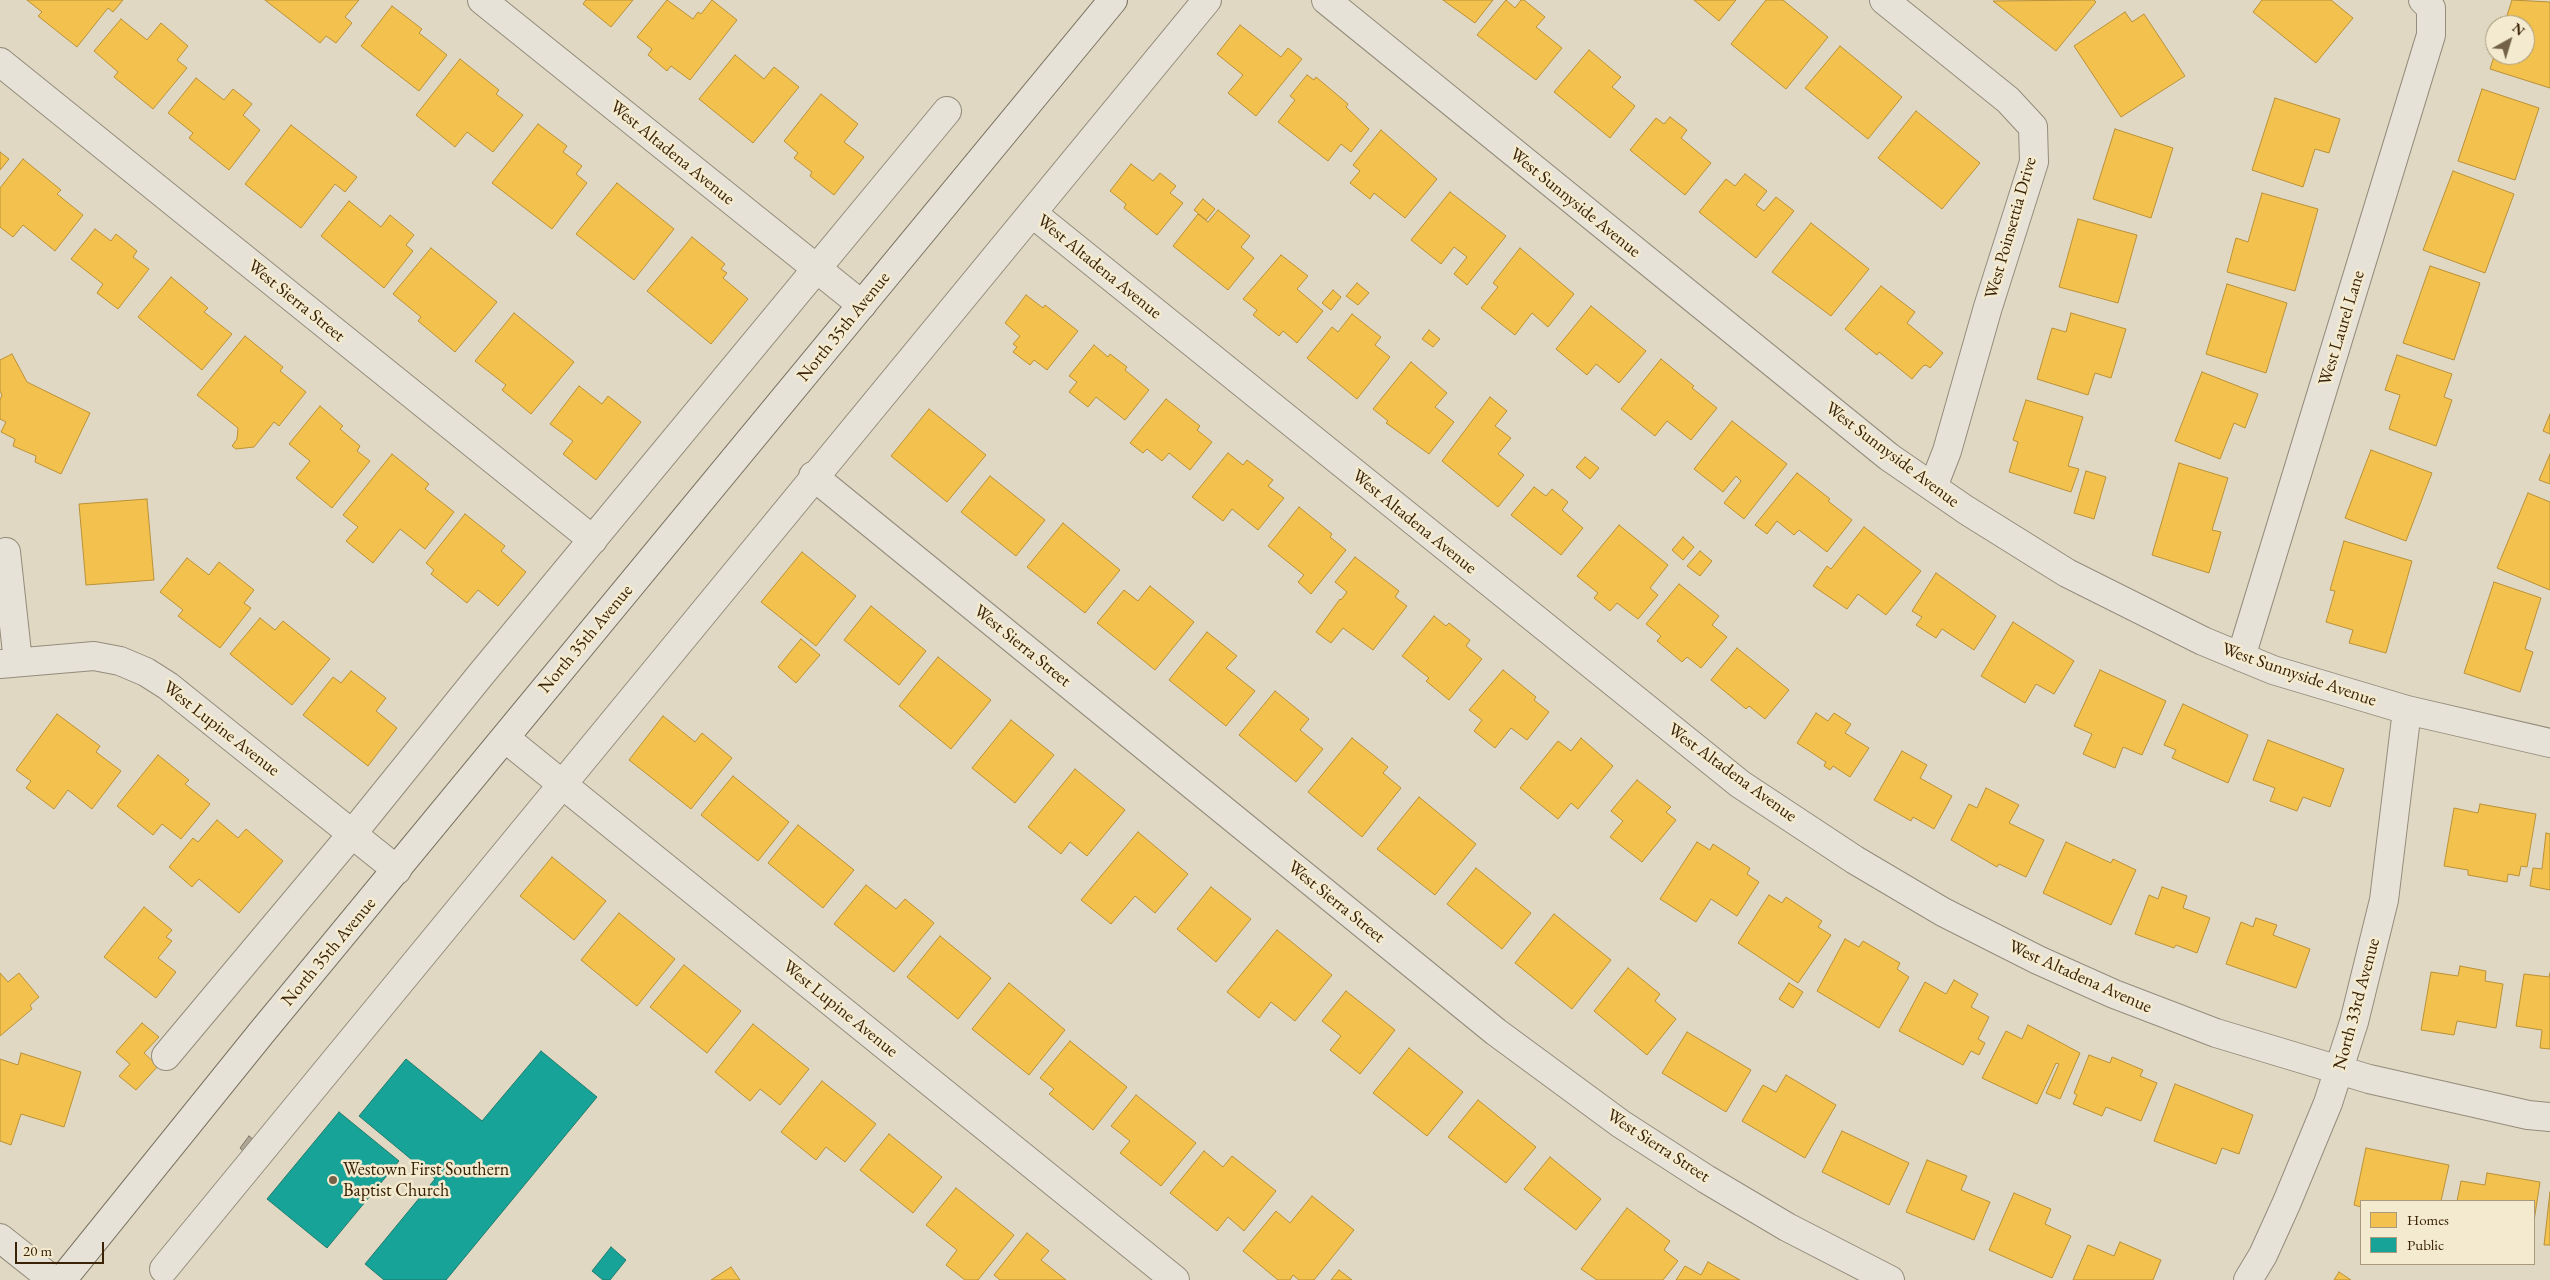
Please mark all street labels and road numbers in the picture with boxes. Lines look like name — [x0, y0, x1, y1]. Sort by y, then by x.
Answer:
street label: West Altadena Avenue — [605, 96, 739, 210]
street label: West Sunnyside Avenue — [1505, 144, 1645, 262]
street label: West Poinsettia Drive — [1980, 155, 2042, 301]
street label: West Altadena Avenue — [1032, 210, 1166, 324]
street label: West Sierra Street — [243, 255, 349, 347]
street label: North 35th Avenue — [793, 268, 895, 386]
street label: West Laurel Lane — [2314, 268, 2370, 388]
street label: West Sunnyside Avenue — [1821, 398, 1963, 512]
street label: West Altadena Avenue — [1347, 465, 1481, 579]
street label: North 35th Avenue — [534, 580, 638, 698]
street label: West Sierra Street — [969, 600, 1075, 692]
street label: West Sunnyside Avenue — [2219, 638, 2379, 712]
street label: West Lupine Avenue — [158, 677, 284, 781]
street label: West Altadena Avenue — [1663, 719, 1801, 827]
street label: West Sierra Street — [1283, 856, 1389, 948]
street label: North 35th Avenue — [277, 893, 381, 1011]
street label: West Altadena Avenue — [2005, 936, 2155, 1018]
street label: North 33rd Avenue — [2329, 936, 2385, 1072]
street label: West Lupine Avenue — [778, 956, 902, 1062]
street label: West Sierra Street — [1602, 1105, 1714, 1187]

